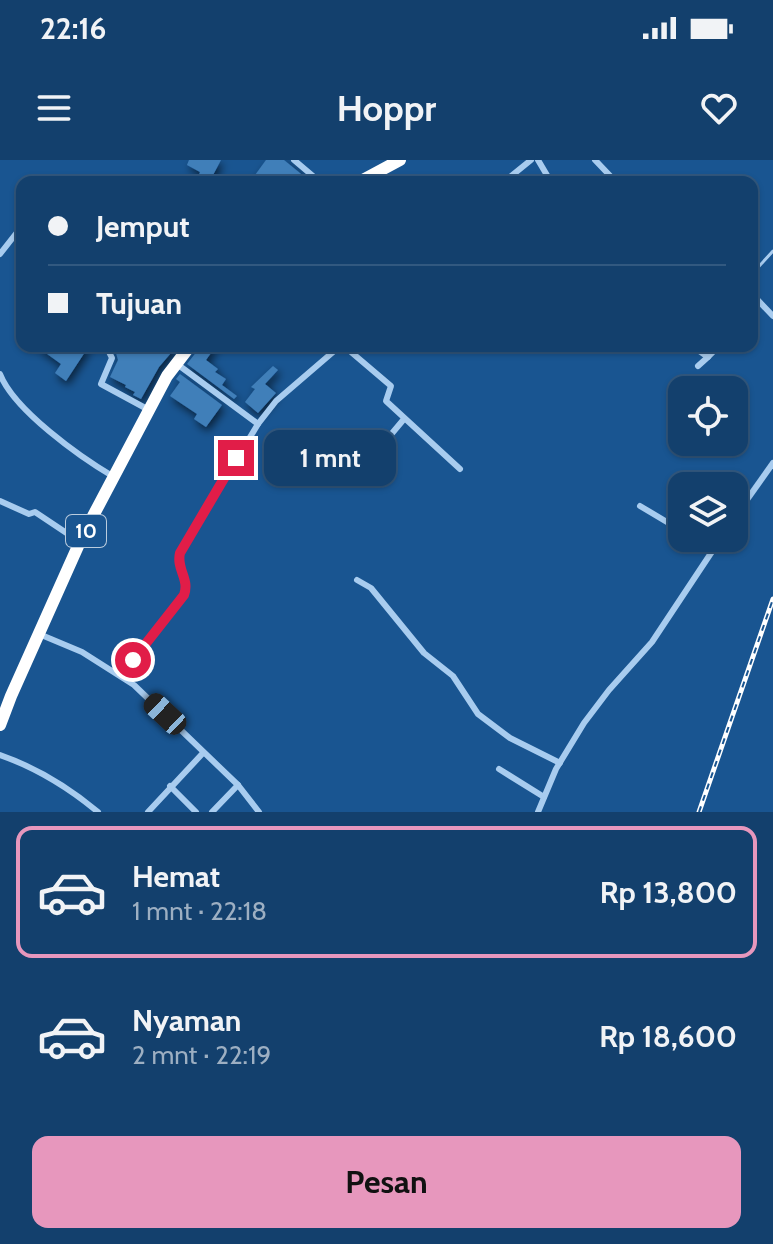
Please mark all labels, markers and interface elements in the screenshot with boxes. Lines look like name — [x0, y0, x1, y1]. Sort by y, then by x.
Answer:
text: 22:16 — [40, 10, 106, 47]
icon: menu — [32, 86, 76, 130]
text: Hoppr — [337, 86, 436, 130]
icon: heart — [697, 86, 741, 130]
text: Jemput — [96, 208, 190, 245]
text: Tujuan — [96, 285, 182, 322]
map controls — [668, 376, 748, 552]
button: locate — [668, 376, 748, 456]
callout: 1 mnt — [264, 430, 396, 486]
route end — [218, 440, 254, 476]
text: 1 mnt — [299, 442, 361, 474]
button: layers — [668, 472, 748, 552]
road number: 10 — [66, 515, 106, 547]
route start — [115, 642, 151, 678]
car — [139, 689, 191, 739]
icon: car — [36, 856, 108, 928]
text: Hemat — [132, 858, 220, 895]
text: Rp 13,800 — [600, 874, 737, 911]
text: 1 mnt · 22:18 — [132, 895, 267, 927]
icon: car — [36, 1000, 108, 1072]
text: Nyaman — [132, 1002, 241, 1039]
text: Rp 18,600 — [599, 1018, 737, 1055]
text: 2 mnt · 22:19 — [132, 1039, 271, 1071]
button: Pesan — [32, 1136, 741, 1228]

